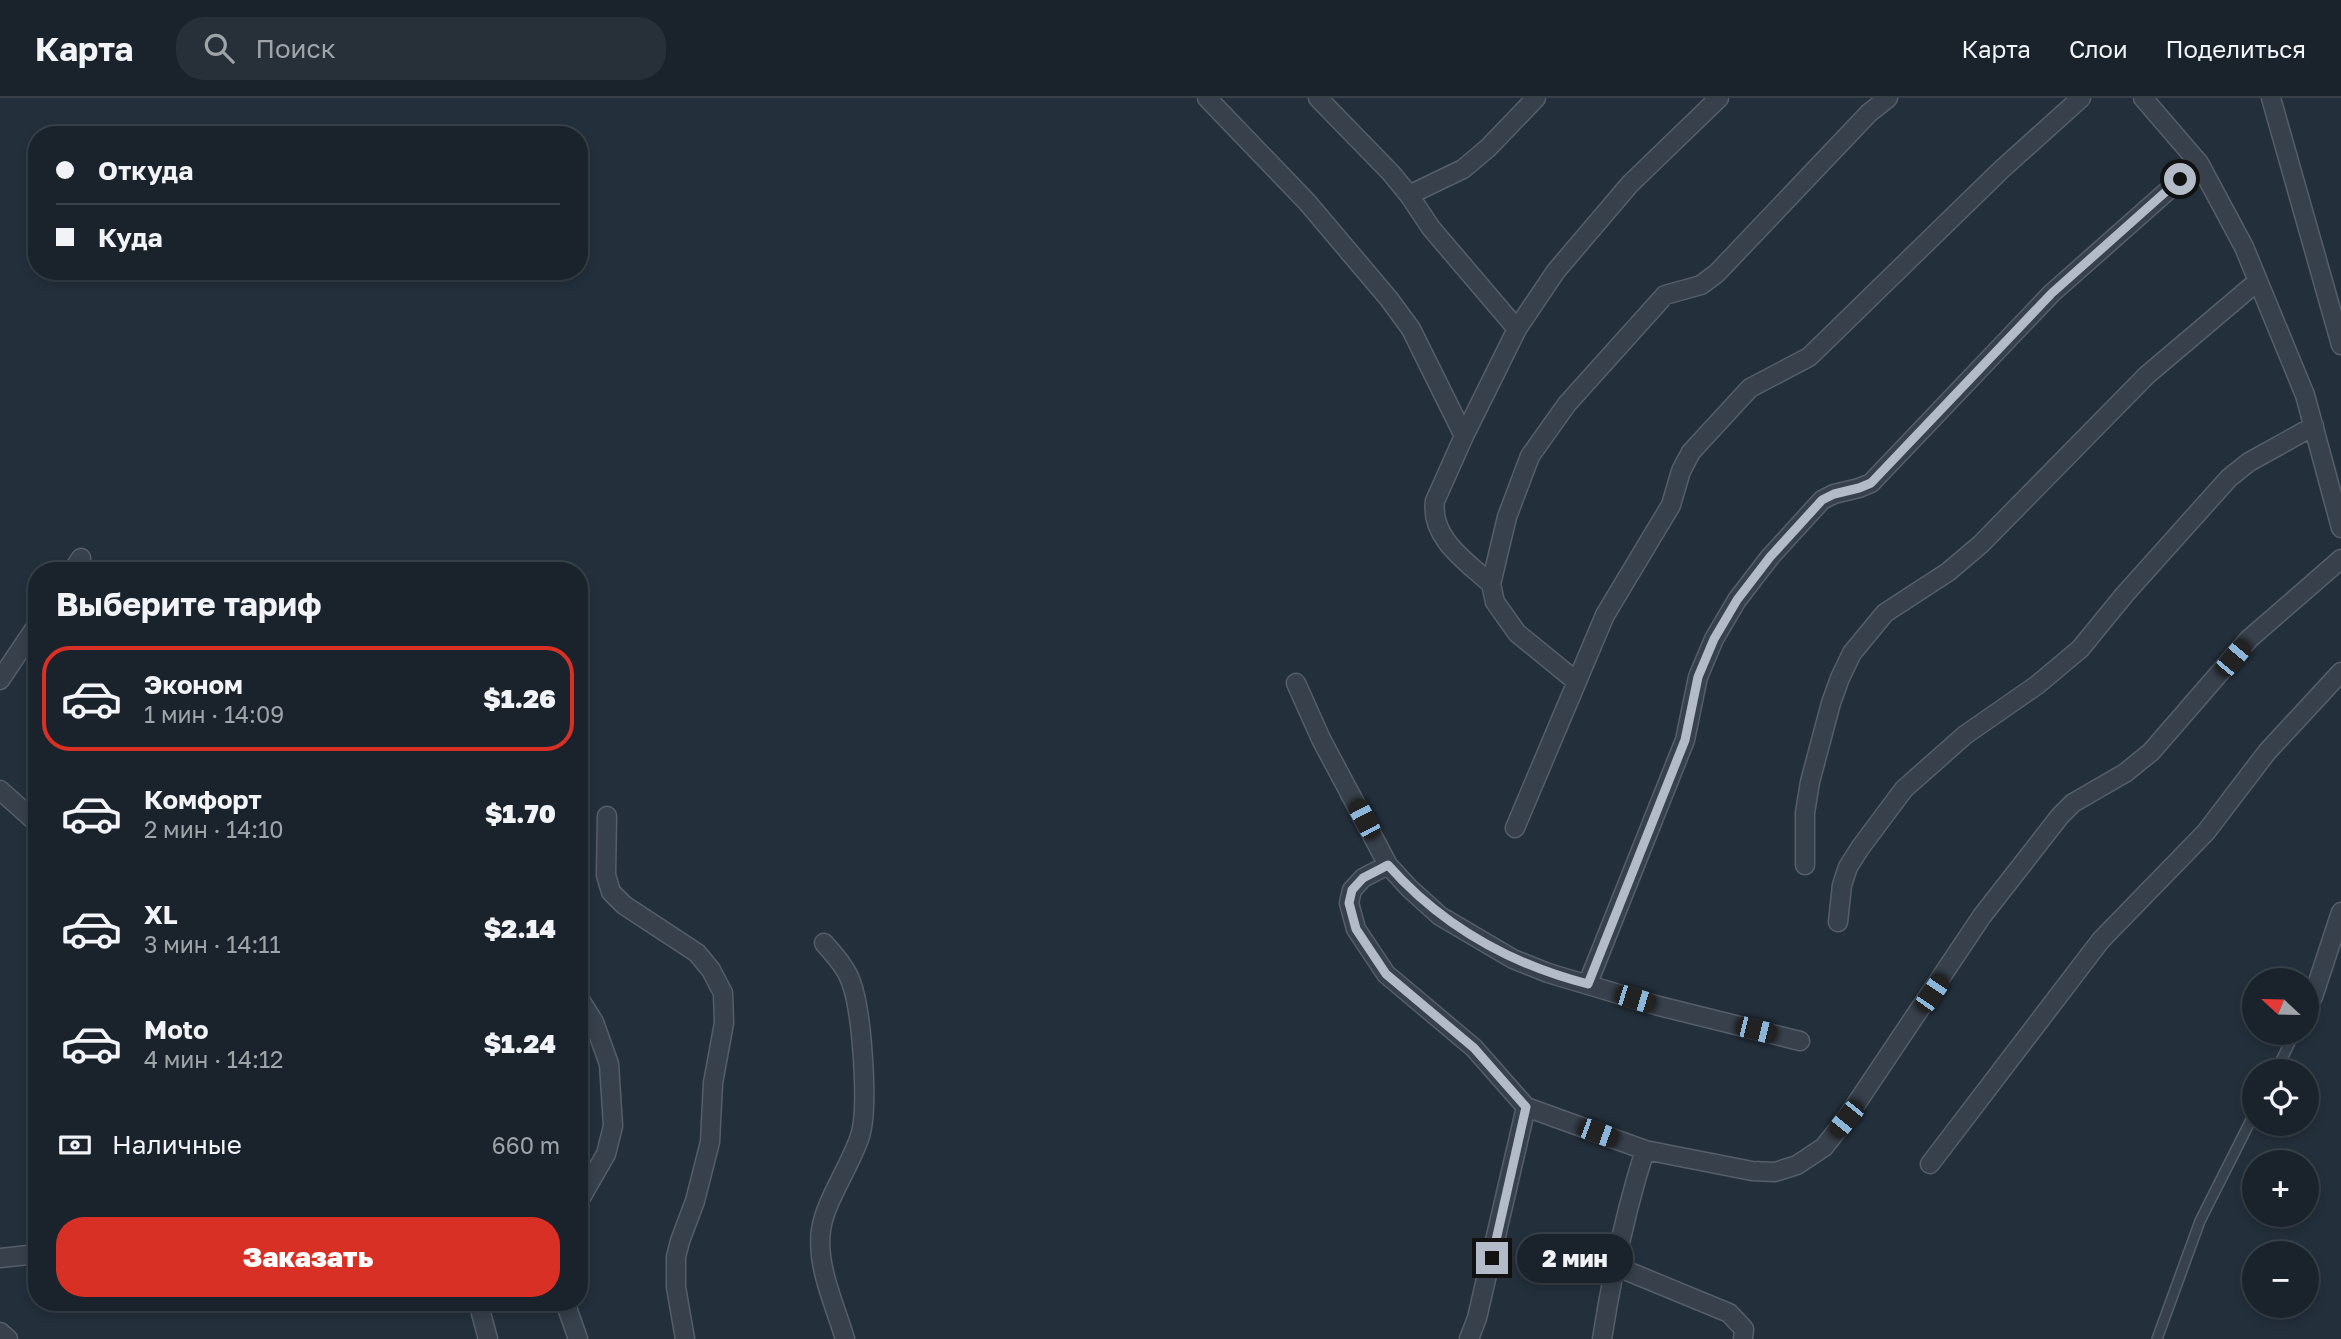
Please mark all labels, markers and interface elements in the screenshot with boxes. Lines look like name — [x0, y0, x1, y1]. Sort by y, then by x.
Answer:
search box — [176, 17, 666, 80]
text: Карта — [35, 29, 134, 68]
icon: search — [200, 29, 238, 67]
text: Поиск — [256, 33, 336, 64]
text: Карта — [1961, 34, 2031, 63]
text: Слои — [2069, 34, 2128, 63]
text: Поделиться — [2166, 34, 2306, 63]
text: Откуда — [98, 155, 193, 186]
route start — [2164, 163, 2196, 195]
text: Куда — [98, 222, 163, 253]
text: Выберите тариф — [56, 585, 322, 623]
car — [2212, 635, 2255, 681]
icon: car — [60, 667, 123, 730]
text: Эконом — [144, 669, 243, 700]
text: $1.26 — [483, 683, 556, 714]
text: 1 мин · 14:09 — [144, 700, 284, 728]
icon: car — [60, 782, 123, 845]
text: Комфорт — [144, 784, 262, 815]
car — [1345, 796, 1384, 842]
text: $1.70 — [485, 798, 556, 829]
text: 2 мин · 14:10 — [144, 815, 284, 843]
icon: car — [60, 897, 123, 960]
text: XL — [144, 899, 178, 930]
text: $2.14 — [484, 913, 556, 944]
text: 3 мин · 14:11 — [144, 930, 281, 958]
north arrow — [2242, 968, 2319, 1045]
map controls — [2242, 968, 2319, 1318]
car — [1912, 970, 1953, 1016]
car — [1612, 983, 1659, 1015]
icon: car — [60, 1012, 123, 1075]
text: Moto — [144, 1014, 209, 1045]
car — [1734, 1015, 1779, 1045]
text: $1.24 — [484, 1028, 556, 1059]
text: 4 мин · 14:12 — [144, 1045, 283, 1073]
button: locate — [2242, 1059, 2319, 1136]
car — [1825, 1096, 1868, 1142]
car — [1575, 1116, 1622, 1150]
icon: cash — [56, 1126, 94, 1164]
text: Наличные — [112, 1129, 242, 1160]
text: 660 m — [492, 1131, 560, 1159]
button: + — [2242, 1150, 2319, 1227]
button: Заказать — [56, 1217, 560, 1297]
callout: 2 мин — [1516, 1234, 1632, 1282]
button: − — [2242, 1241, 2319, 1318]
route end — [1476, 1242, 1508, 1274]
text: 2 мин — [1542, 1244, 1608, 1272]

